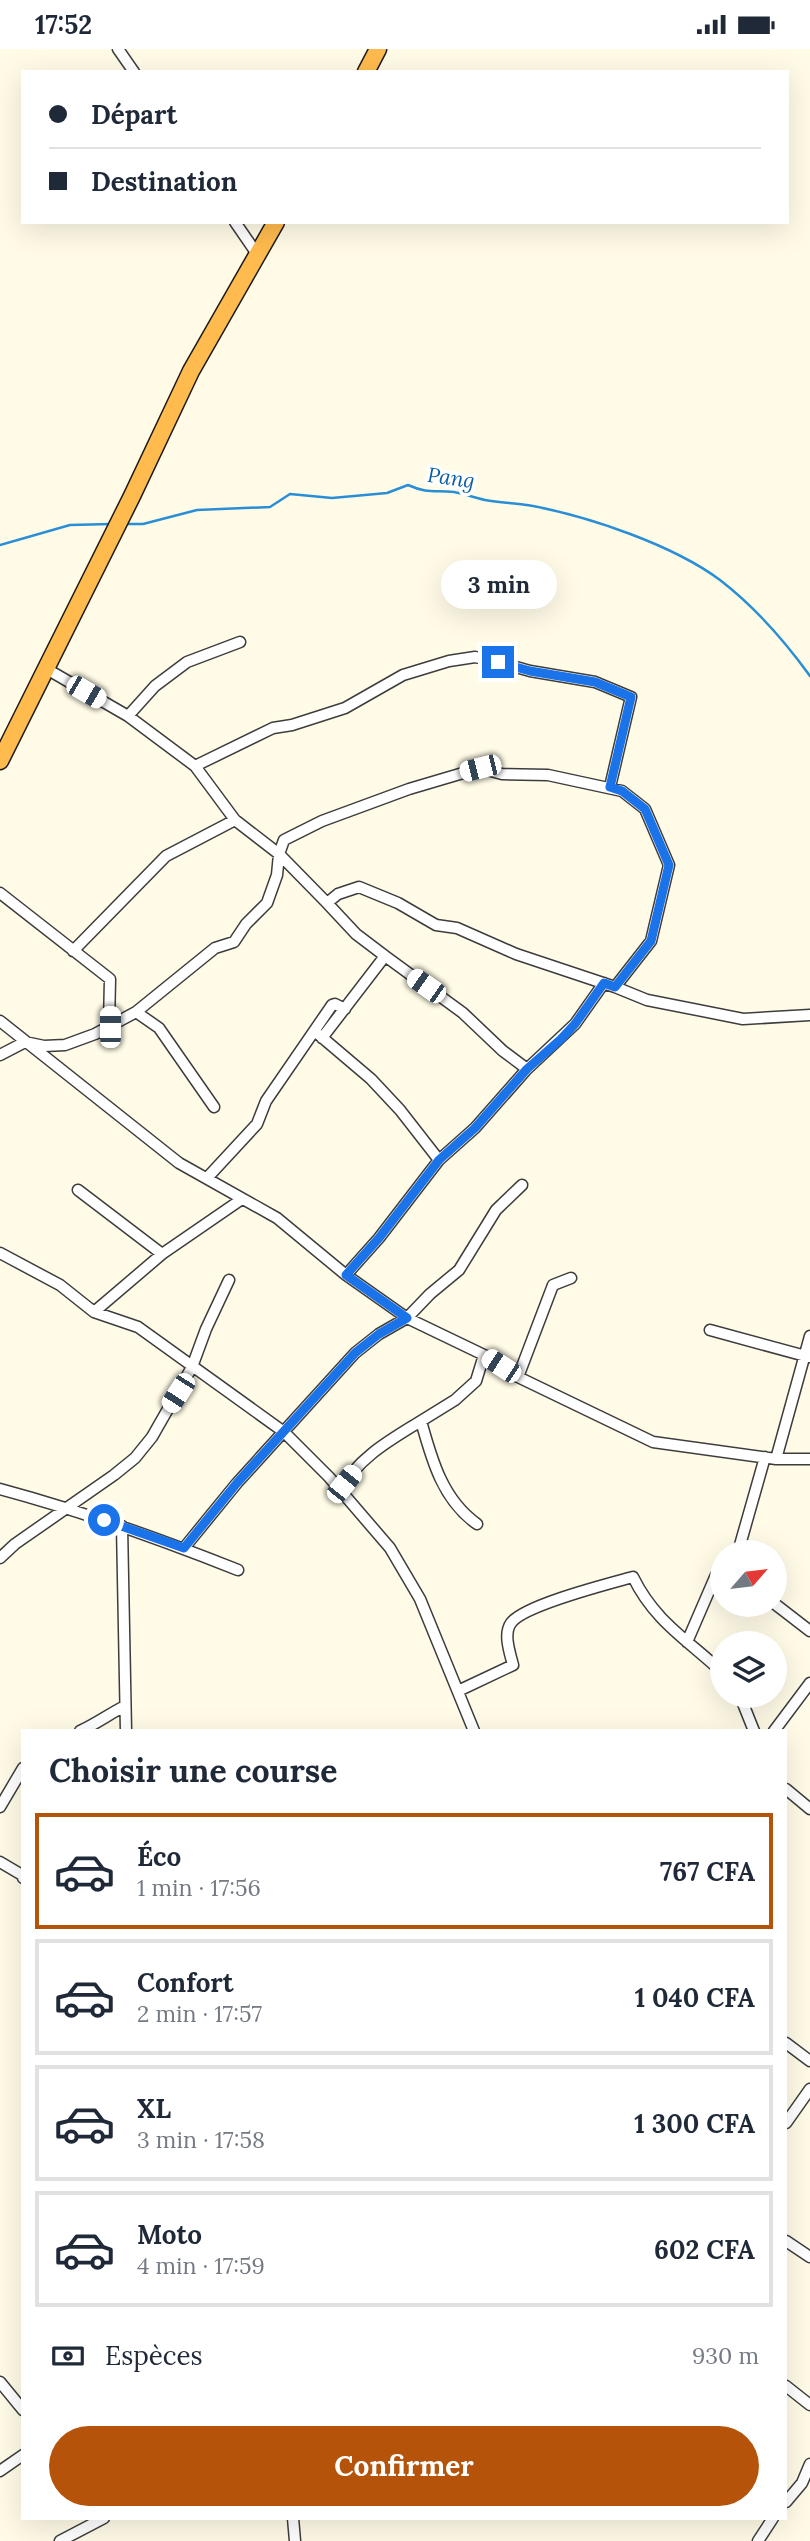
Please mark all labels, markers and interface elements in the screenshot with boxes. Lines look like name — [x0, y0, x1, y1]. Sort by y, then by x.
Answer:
text: 17:52 — [35, 8, 92, 41]
text: Départ — [91, 98, 177, 131]
text: Destination — [91, 165, 237, 198]
water label: Pang — [426, 461, 476, 494]
callout: 3 min — [440, 561, 556, 609]
text: 3 min — [468, 570, 530, 599]
route end — [482, 646, 514, 678]
car — [63, 672, 110, 712]
car — [458, 753, 503, 783]
car — [403, 965, 450, 1007]
car — [100, 1006, 121, 1048]
car — [478, 1346, 525, 1386]
car — [158, 1370, 199, 1416]
car — [323, 1461, 366, 1507]
route start — [88, 1504, 120, 1536]
north arrow — [710, 1540, 788, 1617]
map controls — [710, 1540, 787, 1708]
button: layers — [710, 1631, 787, 1708]
text: Choisir une course — [49, 1750, 337, 1791]
icon: car — [53, 1840, 116, 1903]
text: Éco — [137, 1840, 181, 1873]
text: 767 CFA — [660, 1855, 755, 1888]
text: 1 min · 17:56 — [137, 1873, 261, 1902]
icon: car — [53, 1966, 116, 2029]
text: Confort — [137, 1966, 234, 1999]
text: 1 040 CFA — [635, 1981, 755, 2014]
text: 2 min · 17:57 — [137, 1999, 262, 2028]
icon: car — [53, 2092, 116, 2155]
text: XL — [137, 2092, 171, 2125]
text: 1 300 CFA — [634, 2107, 755, 2140]
text: 3 min · 17:58 — [137, 2125, 265, 2154]
icon: car — [53, 2218, 116, 2281]
text: Moto — [137, 2218, 202, 2251]
text: 602 CFA — [654, 2233, 755, 2266]
text: 4 min · 17:59 — [137, 2251, 265, 2280]
icon: cash — [49, 2337, 87, 2375]
text: Espèces — [105, 2339, 203, 2372]
text: 930 m — [692, 2341, 759, 2370]
button: Confirmer — [49, 2426, 759, 2506]

